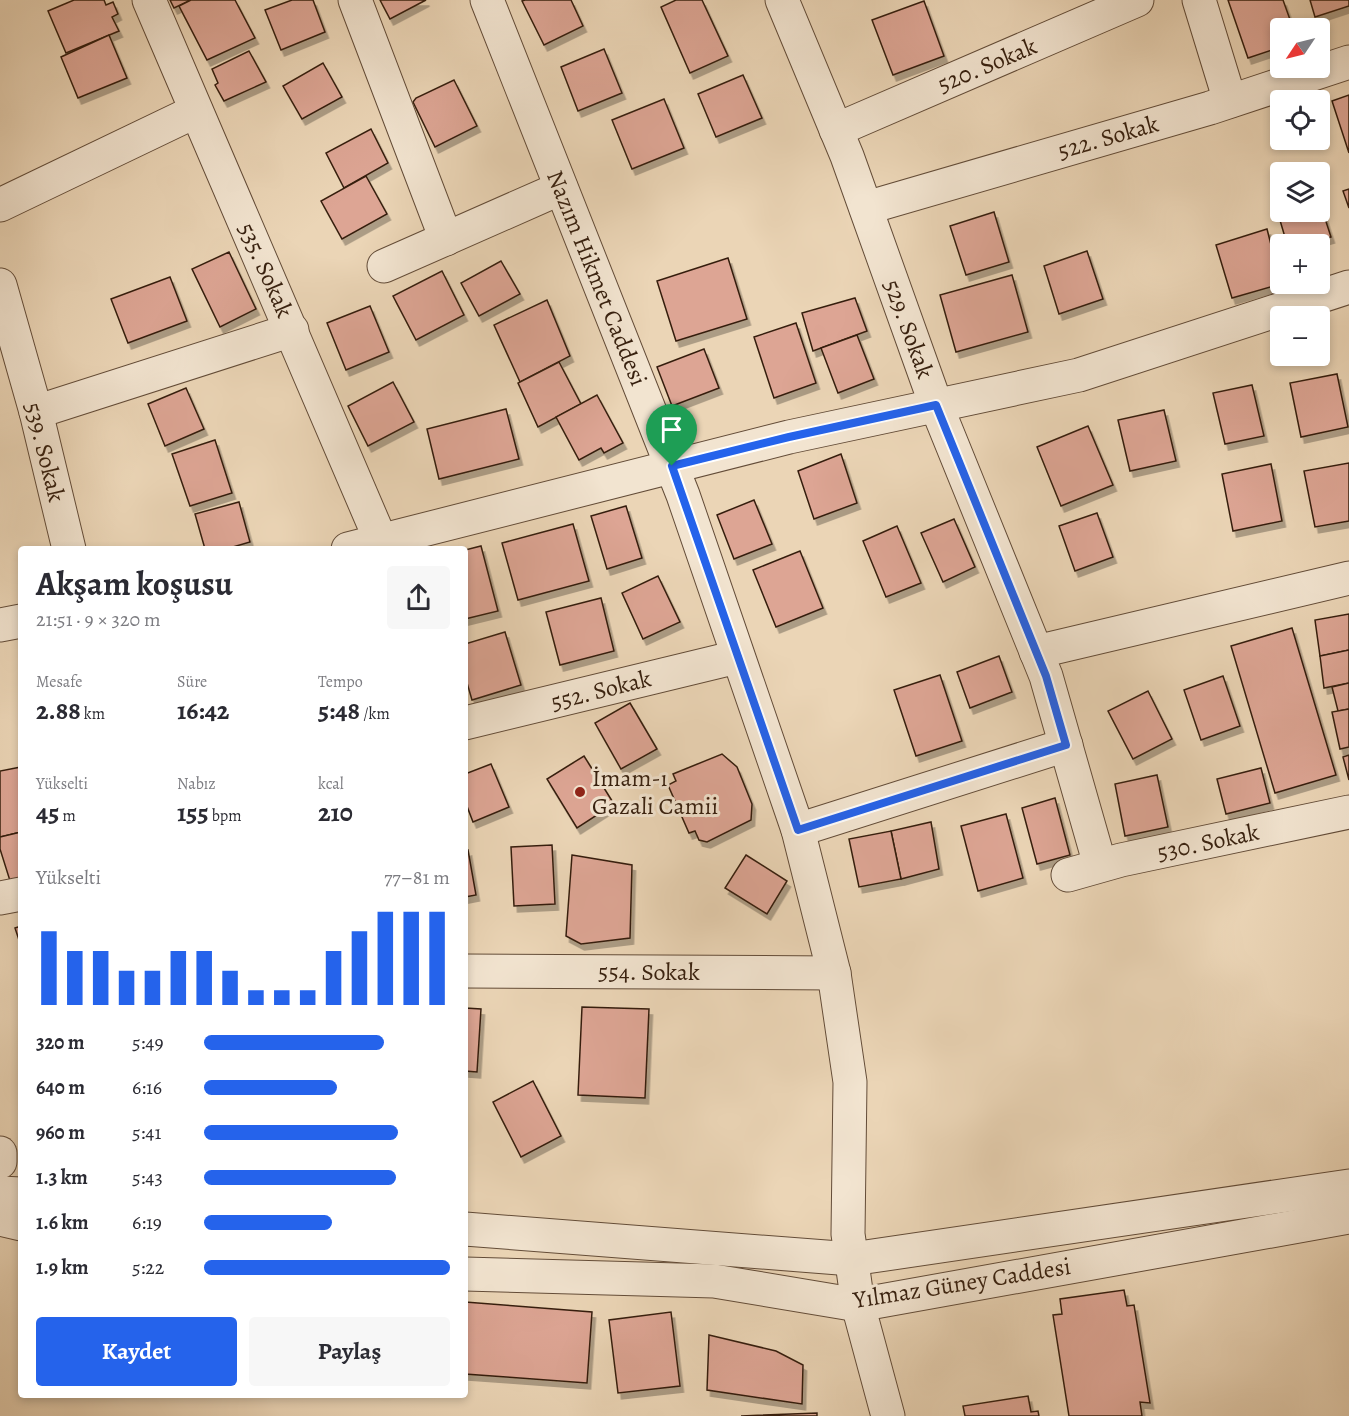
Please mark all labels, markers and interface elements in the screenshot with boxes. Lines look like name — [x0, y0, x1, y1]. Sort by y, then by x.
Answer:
north arrow — [1270, 18, 1330, 78]
map controls — [1270, 18, 1330, 366]
street label: 520. Sokak — [932, 30, 1042, 100]
button: locate — [1270, 90, 1330, 150]
street label: 522. Sokak — [1054, 107, 1162, 167]
button: layers — [1270, 162, 1330, 222]
street label: Nazım Hikmet Caddesi — [539, 166, 655, 390]
street label: 535. Sokak — [231, 217, 301, 323]
button: + — [1270, 234, 1330, 294]
street label: 529. Sokak — [876, 275, 942, 383]
button: − — [1270, 306, 1330, 366]
street label: 539. Sokak — [17, 399, 73, 505]
pin — [646, 404, 697, 466]
icon: arrive — [655, 413, 688, 446]
text: Akşam koşusu — [36, 561, 233, 606]
button: share — [387, 566, 450, 629]
text: 21:51 · 9 × 320 m — [36, 606, 161, 633]
street label: 552. Sokak — [547, 662, 655, 718]
text: Mesafe — [36, 671, 82, 693]
text: Süre — [177, 671, 207, 693]
text: Tempo — [318, 671, 363, 693]
text: 2.88 — [36, 693, 81, 728]
text: 16:42 — [177, 693, 229, 728]
text: 5:48 — [318, 693, 360, 728]
text: km — [81, 703, 105, 725]
text: /km — [360, 703, 390, 725]
place label: İmam-ı Gazali Camii — [592, 762, 718, 822]
text: Yükselti — [36, 773, 88, 795]
text: Nabız — [177, 773, 216, 795]
text: kcal — [318, 773, 344, 795]
marker: İmam-ı Gazali Camii — [573, 785, 587, 799]
text: 45 — [36, 795, 59, 830]
text: 155 — [177, 795, 209, 830]
text: 210 — [318, 795, 353, 830]
text: m — [59, 805, 76, 827]
text: bpm — [209, 805, 242, 827]
street label: 530. Sokak — [1154, 816, 1262, 868]
text: Yükselti — [36, 864, 101, 891]
text: 77–81 m — [384, 864, 450, 891]
street label: 554. Sokak — [598, 956, 700, 988]
text: 320 m — [36, 1029, 85, 1056]
text: 5:49 — [132, 1029, 164, 1056]
text: 640 m — [36, 1074, 85, 1101]
text: 6:16 — [132, 1074, 162, 1101]
text: 960 m — [36, 1119, 85, 1146]
text: 5:41 — [132, 1119, 161, 1146]
text: 1.3 km — [36, 1164, 88, 1191]
text: 5:43 — [132, 1164, 163, 1191]
text: 1.6 km — [36, 1209, 89, 1236]
text: 6:19 — [132, 1209, 162, 1236]
street label: Yılmaz Güney Caddesi — [850, 1250, 1073, 1316]
text: 1.9 km — [36, 1254, 89, 1281]
text: 5:22 — [132, 1254, 164, 1281]
button: Kaydet — [36, 1317, 237, 1386]
button: Paylaş — [249, 1317, 450, 1386]

